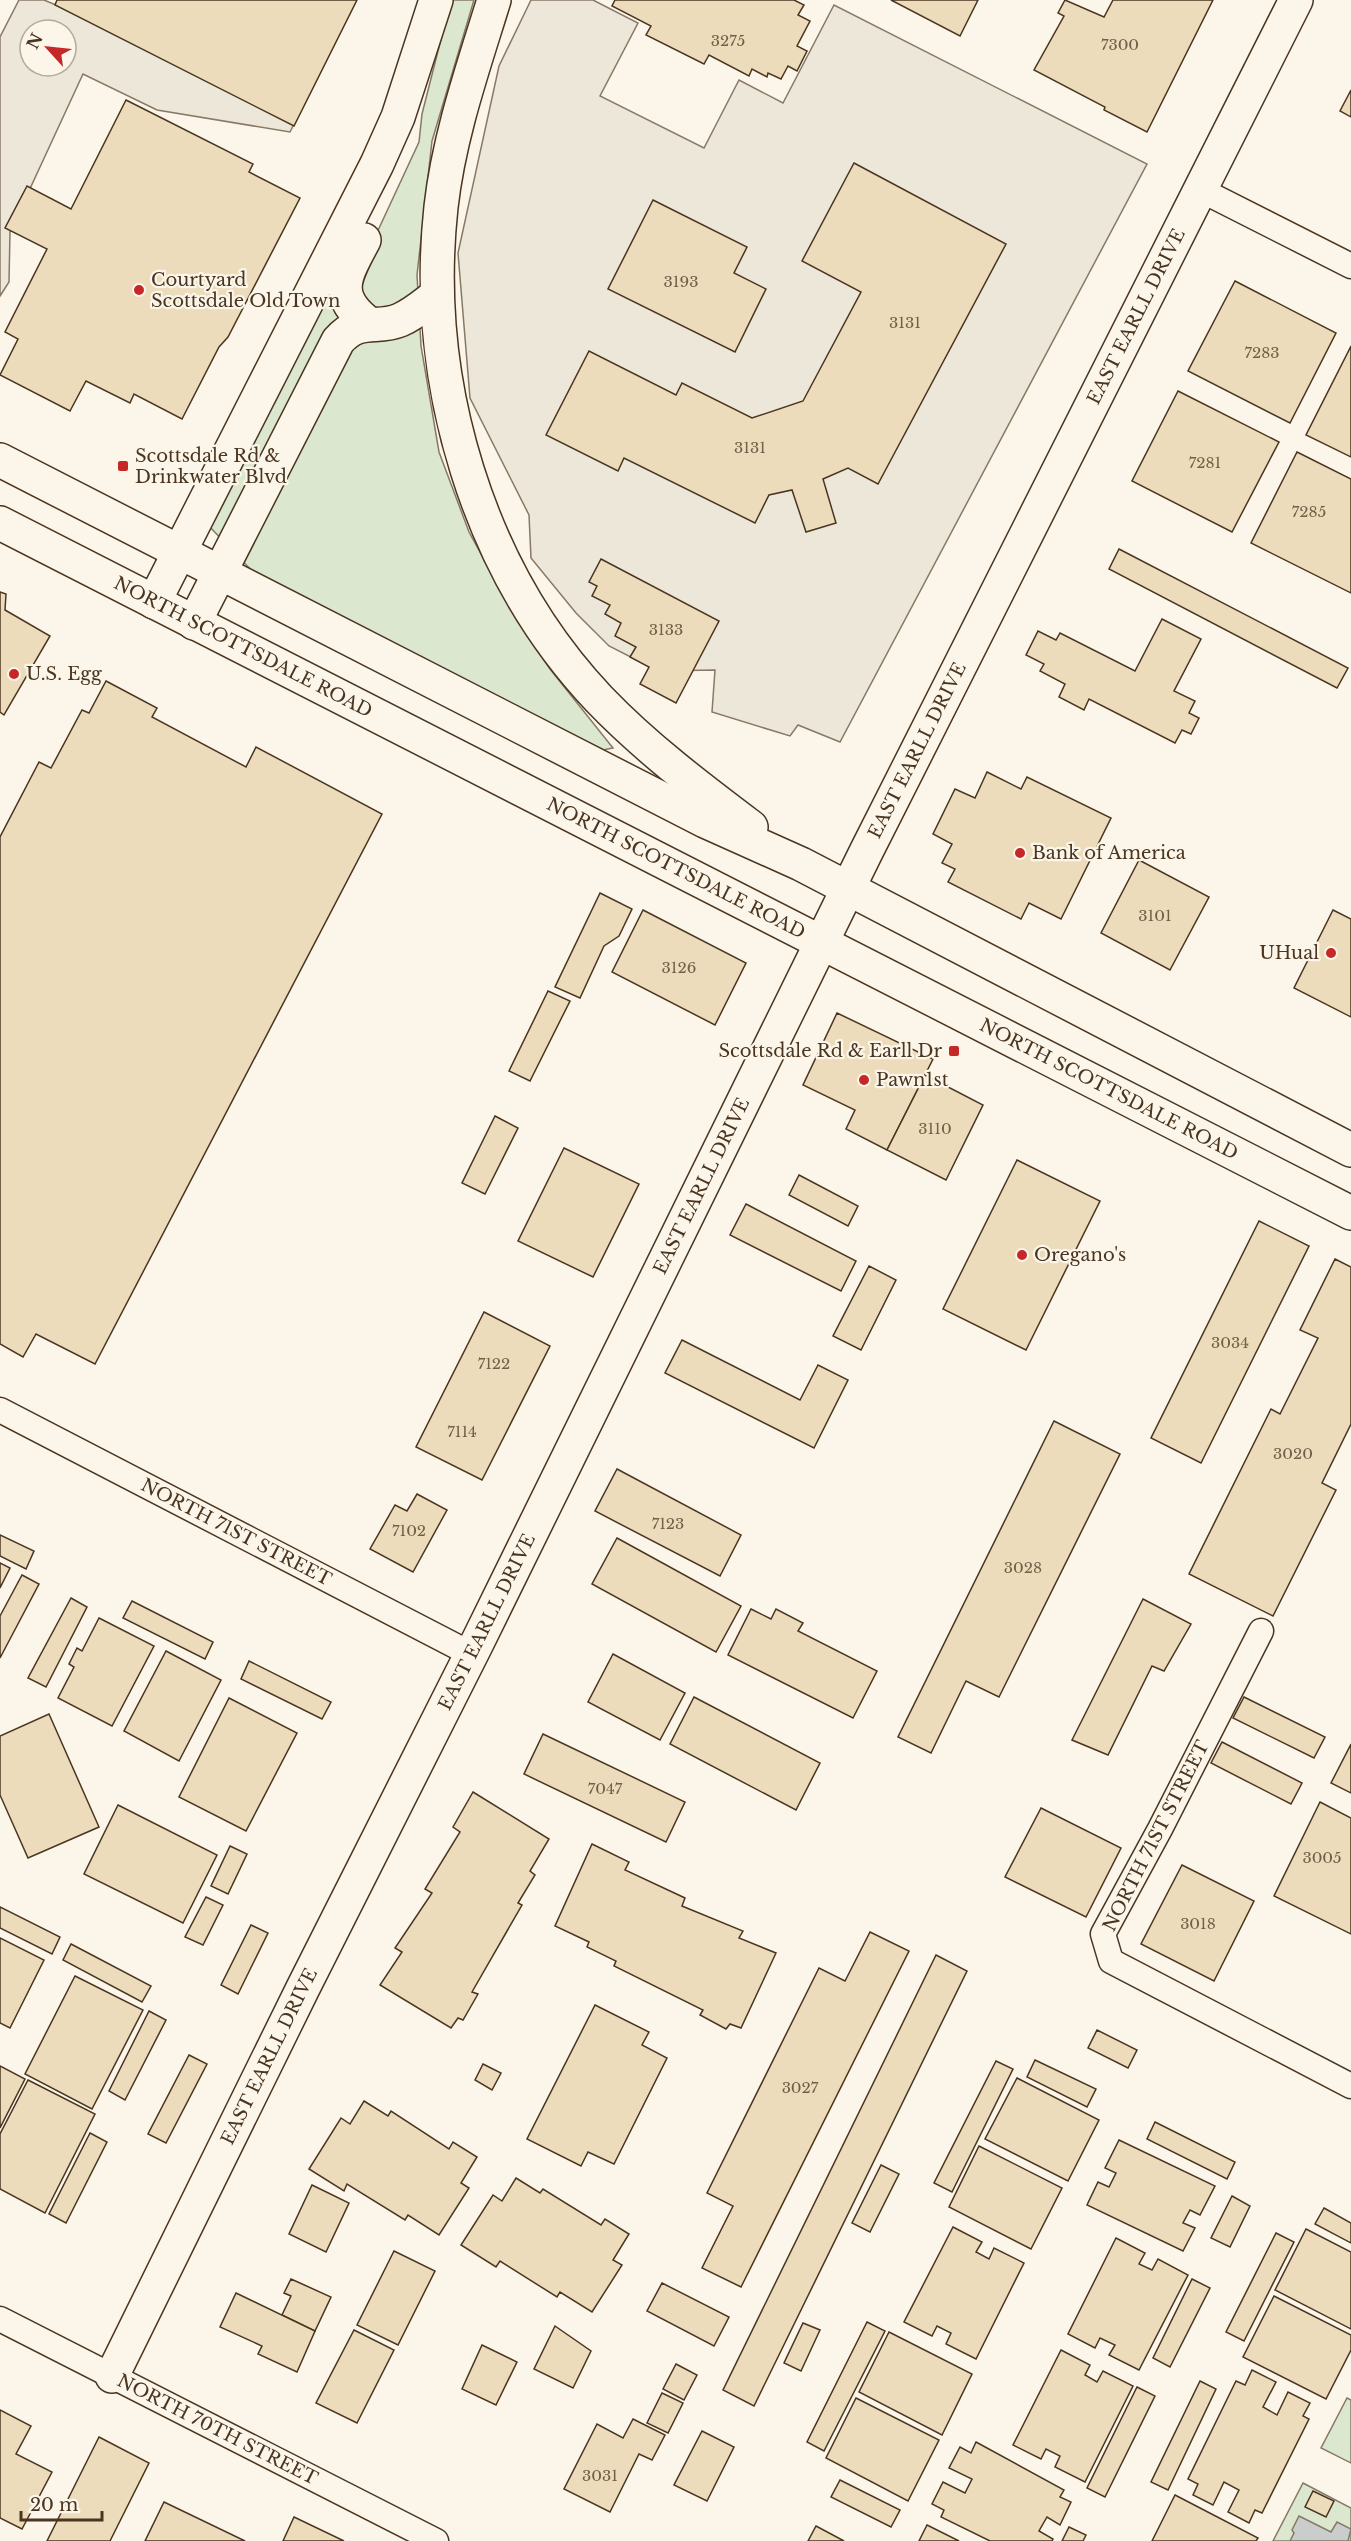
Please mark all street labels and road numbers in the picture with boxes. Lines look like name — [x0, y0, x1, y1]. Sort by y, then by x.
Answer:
street label: EAST EARLL DRIVE — [1083, 225, 1190, 408]
street label: NORTH SCOTTSDALE ROAD — [110, 572, 376, 722]
street label: EAST EARLL DRIVE — [864, 659, 971, 842]
street label: NORTH SCOTTSDALE ROAD — [543, 793, 809, 943]
street label: NORTH SCOTTSDALE ROAD — [976, 1014, 1242, 1164]
street label: EAST EARLL DRIVE — [649, 1094, 754, 1278]
street label: NORTH 71ST STREET — [137, 1474, 336, 1591]
street label: EAST EARLL DRIVE — [434, 1530, 540, 1714]
street label: NORTH 71ST STREET — [1098, 1736, 1214, 1935]
street label: EAST EARLL DRIVE — [216, 1965, 322, 2149]
street label: NORTH 70TH STREET — [114, 2370, 322, 2490]

